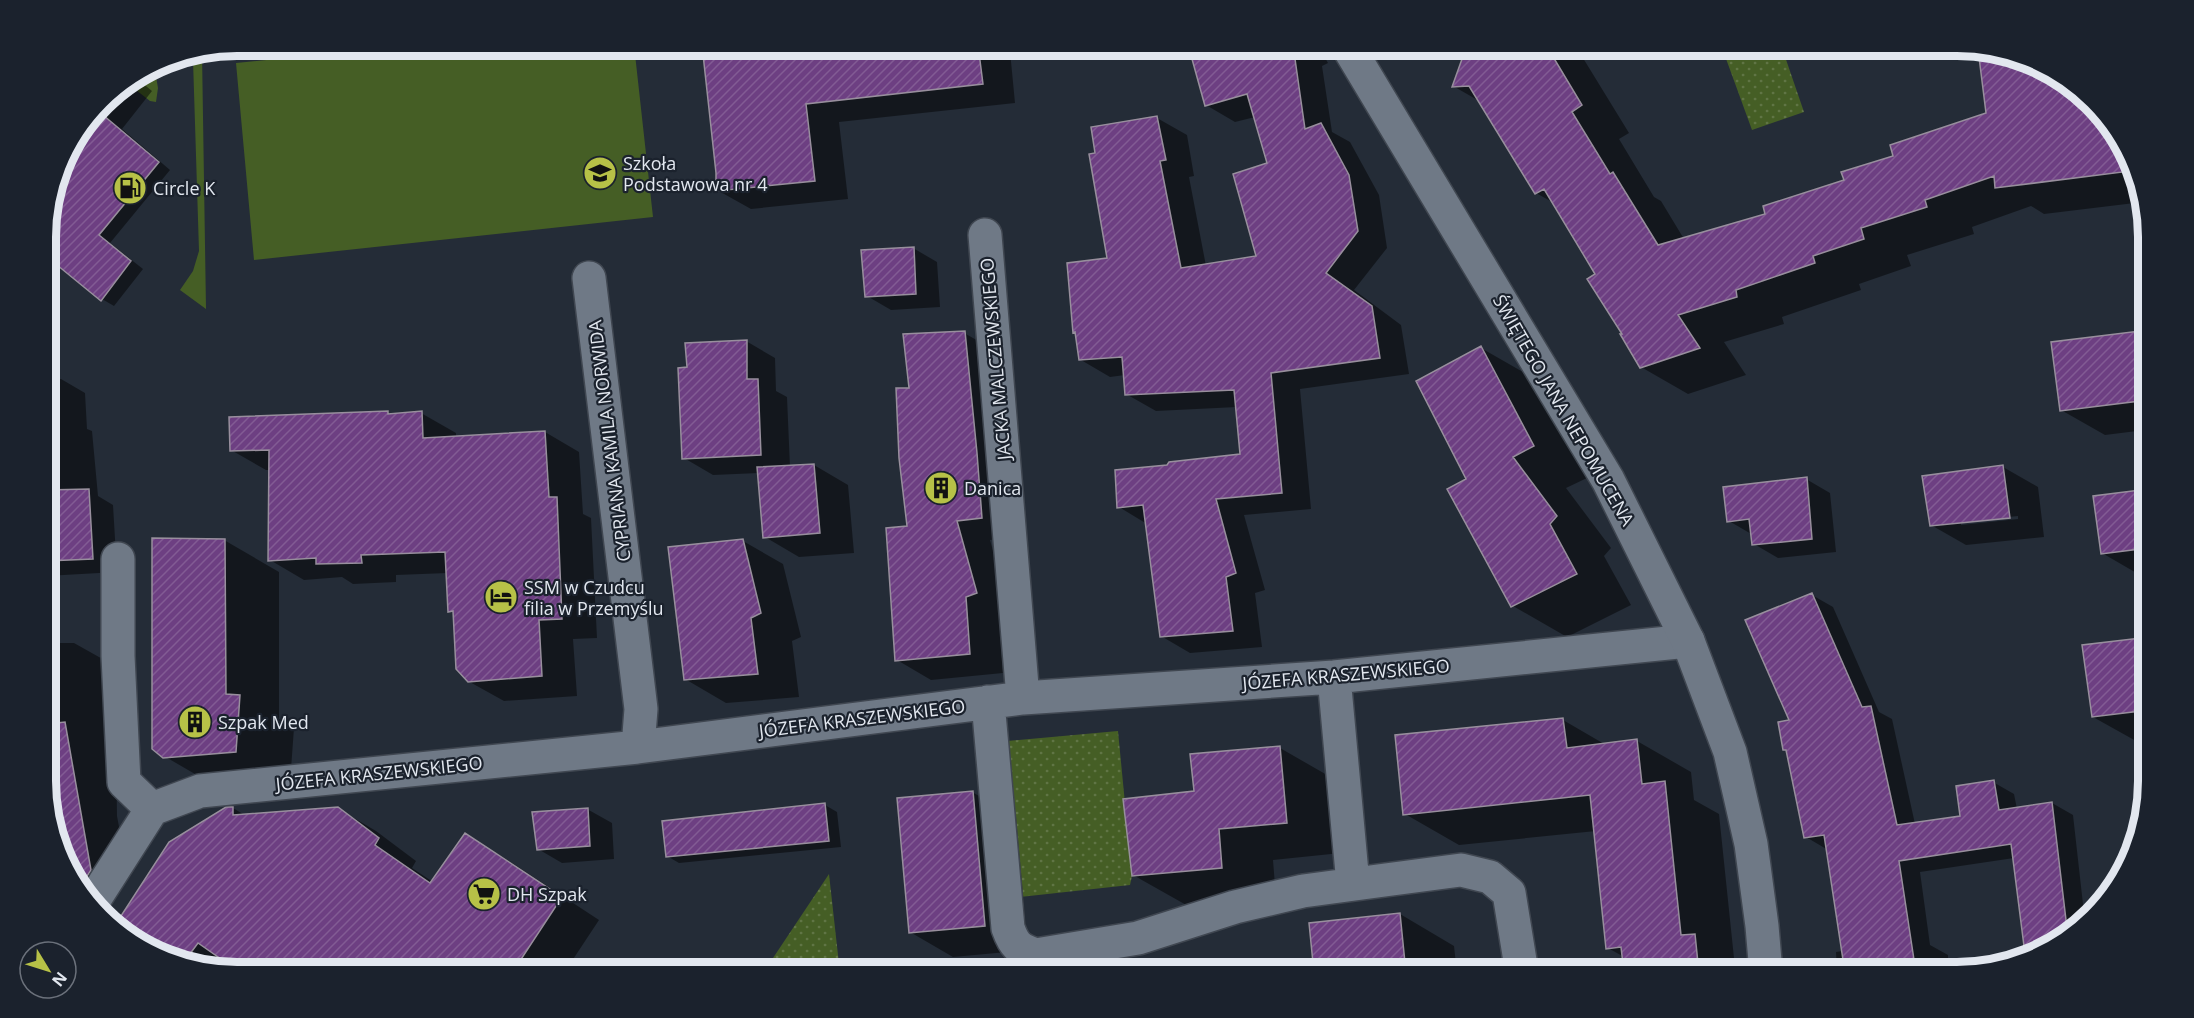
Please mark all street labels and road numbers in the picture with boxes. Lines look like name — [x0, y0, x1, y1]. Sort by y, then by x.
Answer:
street label: JACKA MALCZEWSKIEGO — [974, 257, 1016, 463]
street label: ŚWIĘTEGO JANA NEPOMUCENA — [1488, 290, 1640, 530]
street label: CYPRIANA KAMILA NORWIDA — [582, 318, 636, 563]
street label: JÓZEFA KRASZEWSKIEGO — [1239, 653, 1451, 695]
street label: JÓZEFA KRASZEWSKIEGO — [755, 693, 967, 743]
street label: JÓZEFA KRASZEWSKIEGO — [272, 750, 484, 796]

